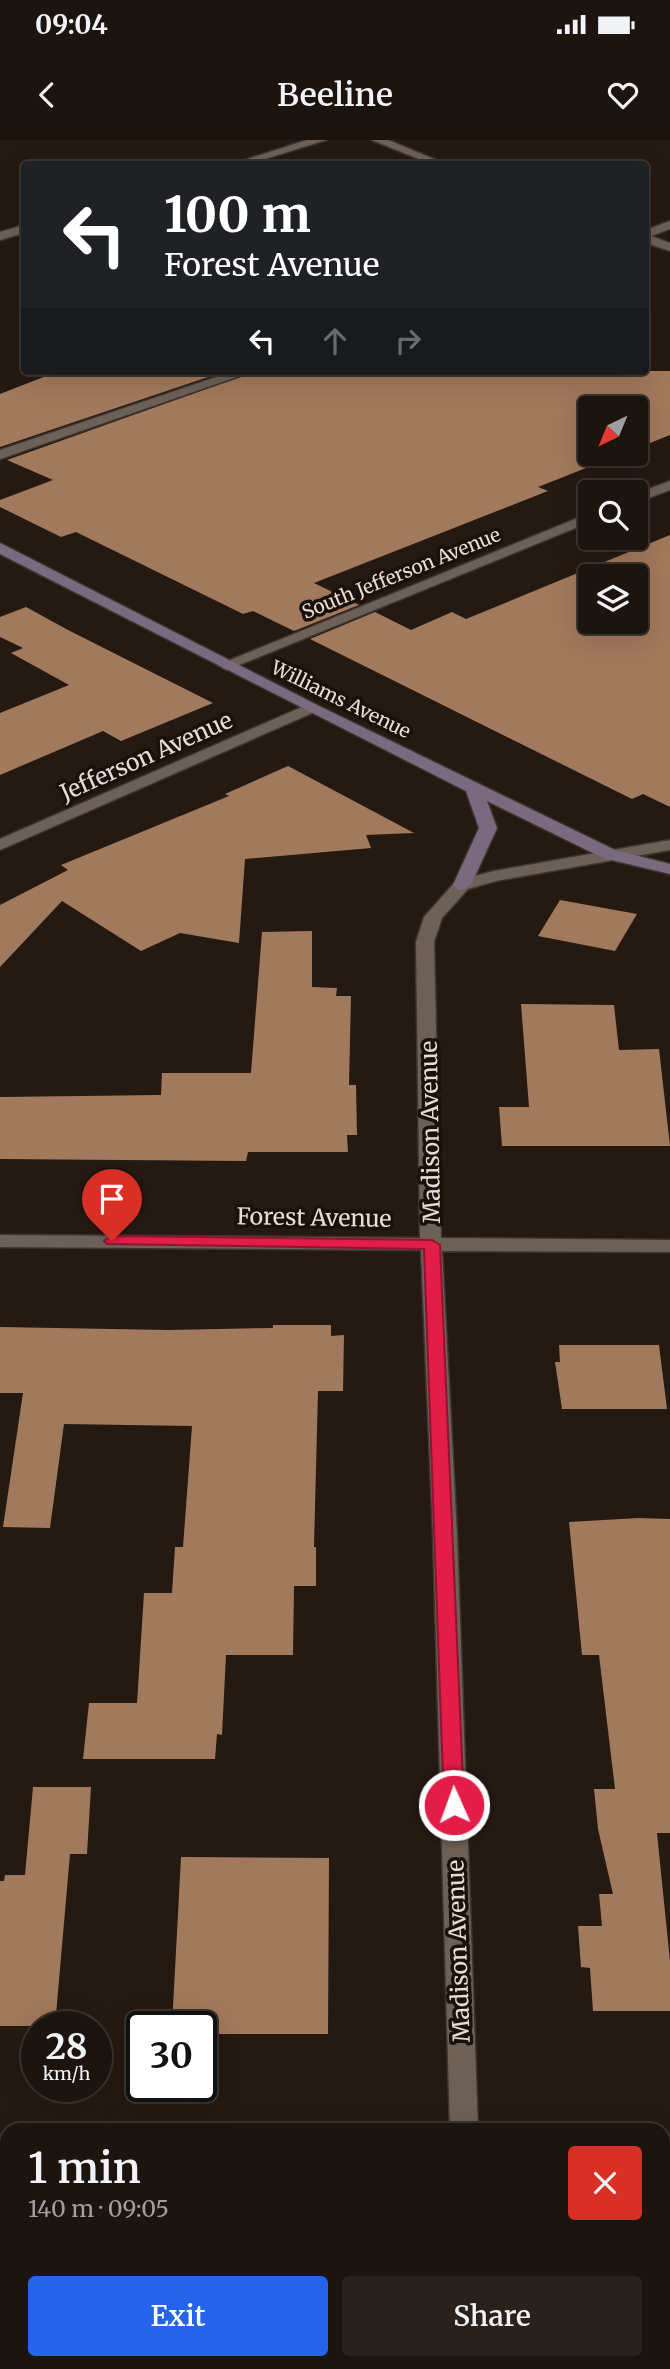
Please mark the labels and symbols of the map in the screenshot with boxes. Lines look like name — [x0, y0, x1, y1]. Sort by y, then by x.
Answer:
north arrow — [578, 396, 648, 466]
street label: South Jefferson Avenue — [298, 522, 504, 624]
street label: Williams Avenue — [266, 654, 415, 743]
street label: Jefferson Avenue — [54, 705, 237, 807]
street label: Madison Avenue — [414, 1040, 446, 1224]
pin — [82, 1169, 142, 1241]
street label: Forest Avenue — [236, 1201, 392, 1233]
position arrow — [417, 1768, 491, 1842]
street label: Madison Avenue — [440, 1859, 476, 2043]
speed limit sign: 30 — [126, 2011, 217, 2102]

